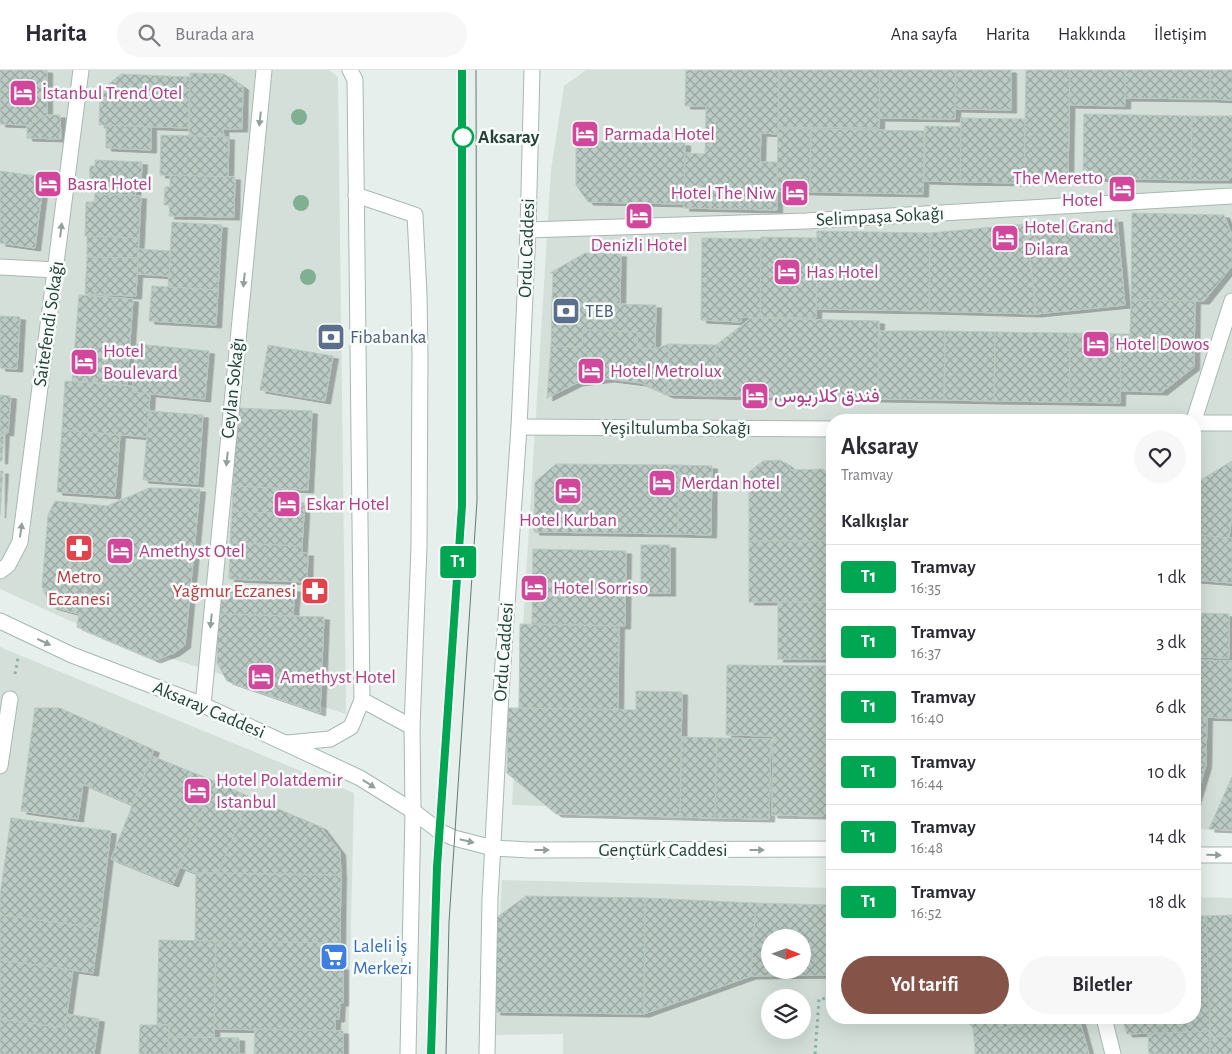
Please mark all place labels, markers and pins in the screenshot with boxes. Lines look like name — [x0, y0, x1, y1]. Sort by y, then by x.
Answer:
hotel icon: İstanbul Trend Otel — [8, 78, 38, 108]
place label: İstanbul Trend Otel — [42, 83, 183, 103]
hotel icon: Parmada Hotel — [570, 119, 600, 149]
place label: Parmada Hotel — [604, 125, 715, 144]
marker: Aksaray — [452, 126, 474, 148]
place label: Aksaray — [478, 128, 540, 147]
hotel icon: Basra Hotel — [33, 169, 63, 199]
place label: The Meretto Hotel — [1013, 169, 1103, 210]
hotel icon: The Meretto Hotel — [1107, 174, 1137, 204]
place label: Basra Hotel — [67, 175, 152, 194]
hotel icon: Hotel The Niw — [780, 178, 810, 208]
place label: Hotel The Niw — [670, 184, 776, 203]
hotel icon: Denizli Hotel — [624, 201, 654, 231]
place label: Hotel Grand Dilara — [1024, 218, 1114, 259]
hotel icon: Hotel Grand Dilara — [990, 223, 1020, 253]
place label: Denizli Hotel — [591, 236, 687, 255]
hotel icon: Has Hotel — [772, 257, 802, 287]
place label: Has Hotel — [806, 263, 879, 282]
bank icon: TEB — [551, 296, 581, 326]
place label: TEB — [585, 302, 614, 321]
bank icon: Fibabanka — [316, 322, 346, 352]
place label: Fibabanka — [350, 328, 427, 347]
hotel icon: Hotel Dowos — [1081, 329, 1111, 359]
place label: Hotel Dowos — [1115, 335, 1210, 354]
place label: Hotel Boulevard — [103, 342, 178, 383]
hotel icon: Hotel Boulevard — [69, 347, 99, 377]
hotel icon: Hotel Metrolux — [576, 356, 606, 386]
place label: Hotel Metrolux — [610, 362, 722, 381]
hotel icon: فندق كلاريوس — [740, 381, 770, 411]
place label: فندق كلاريوس — [774, 387, 880, 407]
hotel icon: Merdan hotel — [647, 468, 677, 498]
place label: Merdan hotel — [681, 474, 780, 493]
hotel icon: Hotel Kurban — [553, 476, 583, 506]
hotel icon: Eskar Hotel — [272, 489, 302, 519]
place label: Eskar Hotel — [306, 495, 390, 514]
place label: Hotel Kurban — [519, 511, 617, 530]
pharmacy icon: Metro Eczanesi — [64, 533, 94, 563]
hotel icon: Amethyst Otel — [105, 536, 135, 566]
place label: Amethyst Otel — [139, 542, 245, 561]
place label: Metro Eczanesi — [48, 568, 110, 609]
hotel icon: Hotel Sorriso — [519, 573, 549, 603]
pharmacy icon: Yağmur Eczanesi — [300, 576, 330, 606]
place label: Hotel Sorriso — [553, 579, 648, 598]
place label: Yağmur Eczanesi — [173, 582, 296, 601]
hotel icon: Amethyst Hotel — [246, 662, 276, 692]
place label: Amethyst Hotel — [280, 668, 396, 687]
place label: Hotel Polatdemir Istanbul — [216, 771, 343, 812]
hotel icon: Hotel Polatdemir Istanbul — [182, 776, 212, 806]
place label: Laleli İş Merkezi — [353, 936, 412, 978]
supermarket icon: Laleli İş Merkezi — [319, 942, 349, 972]

